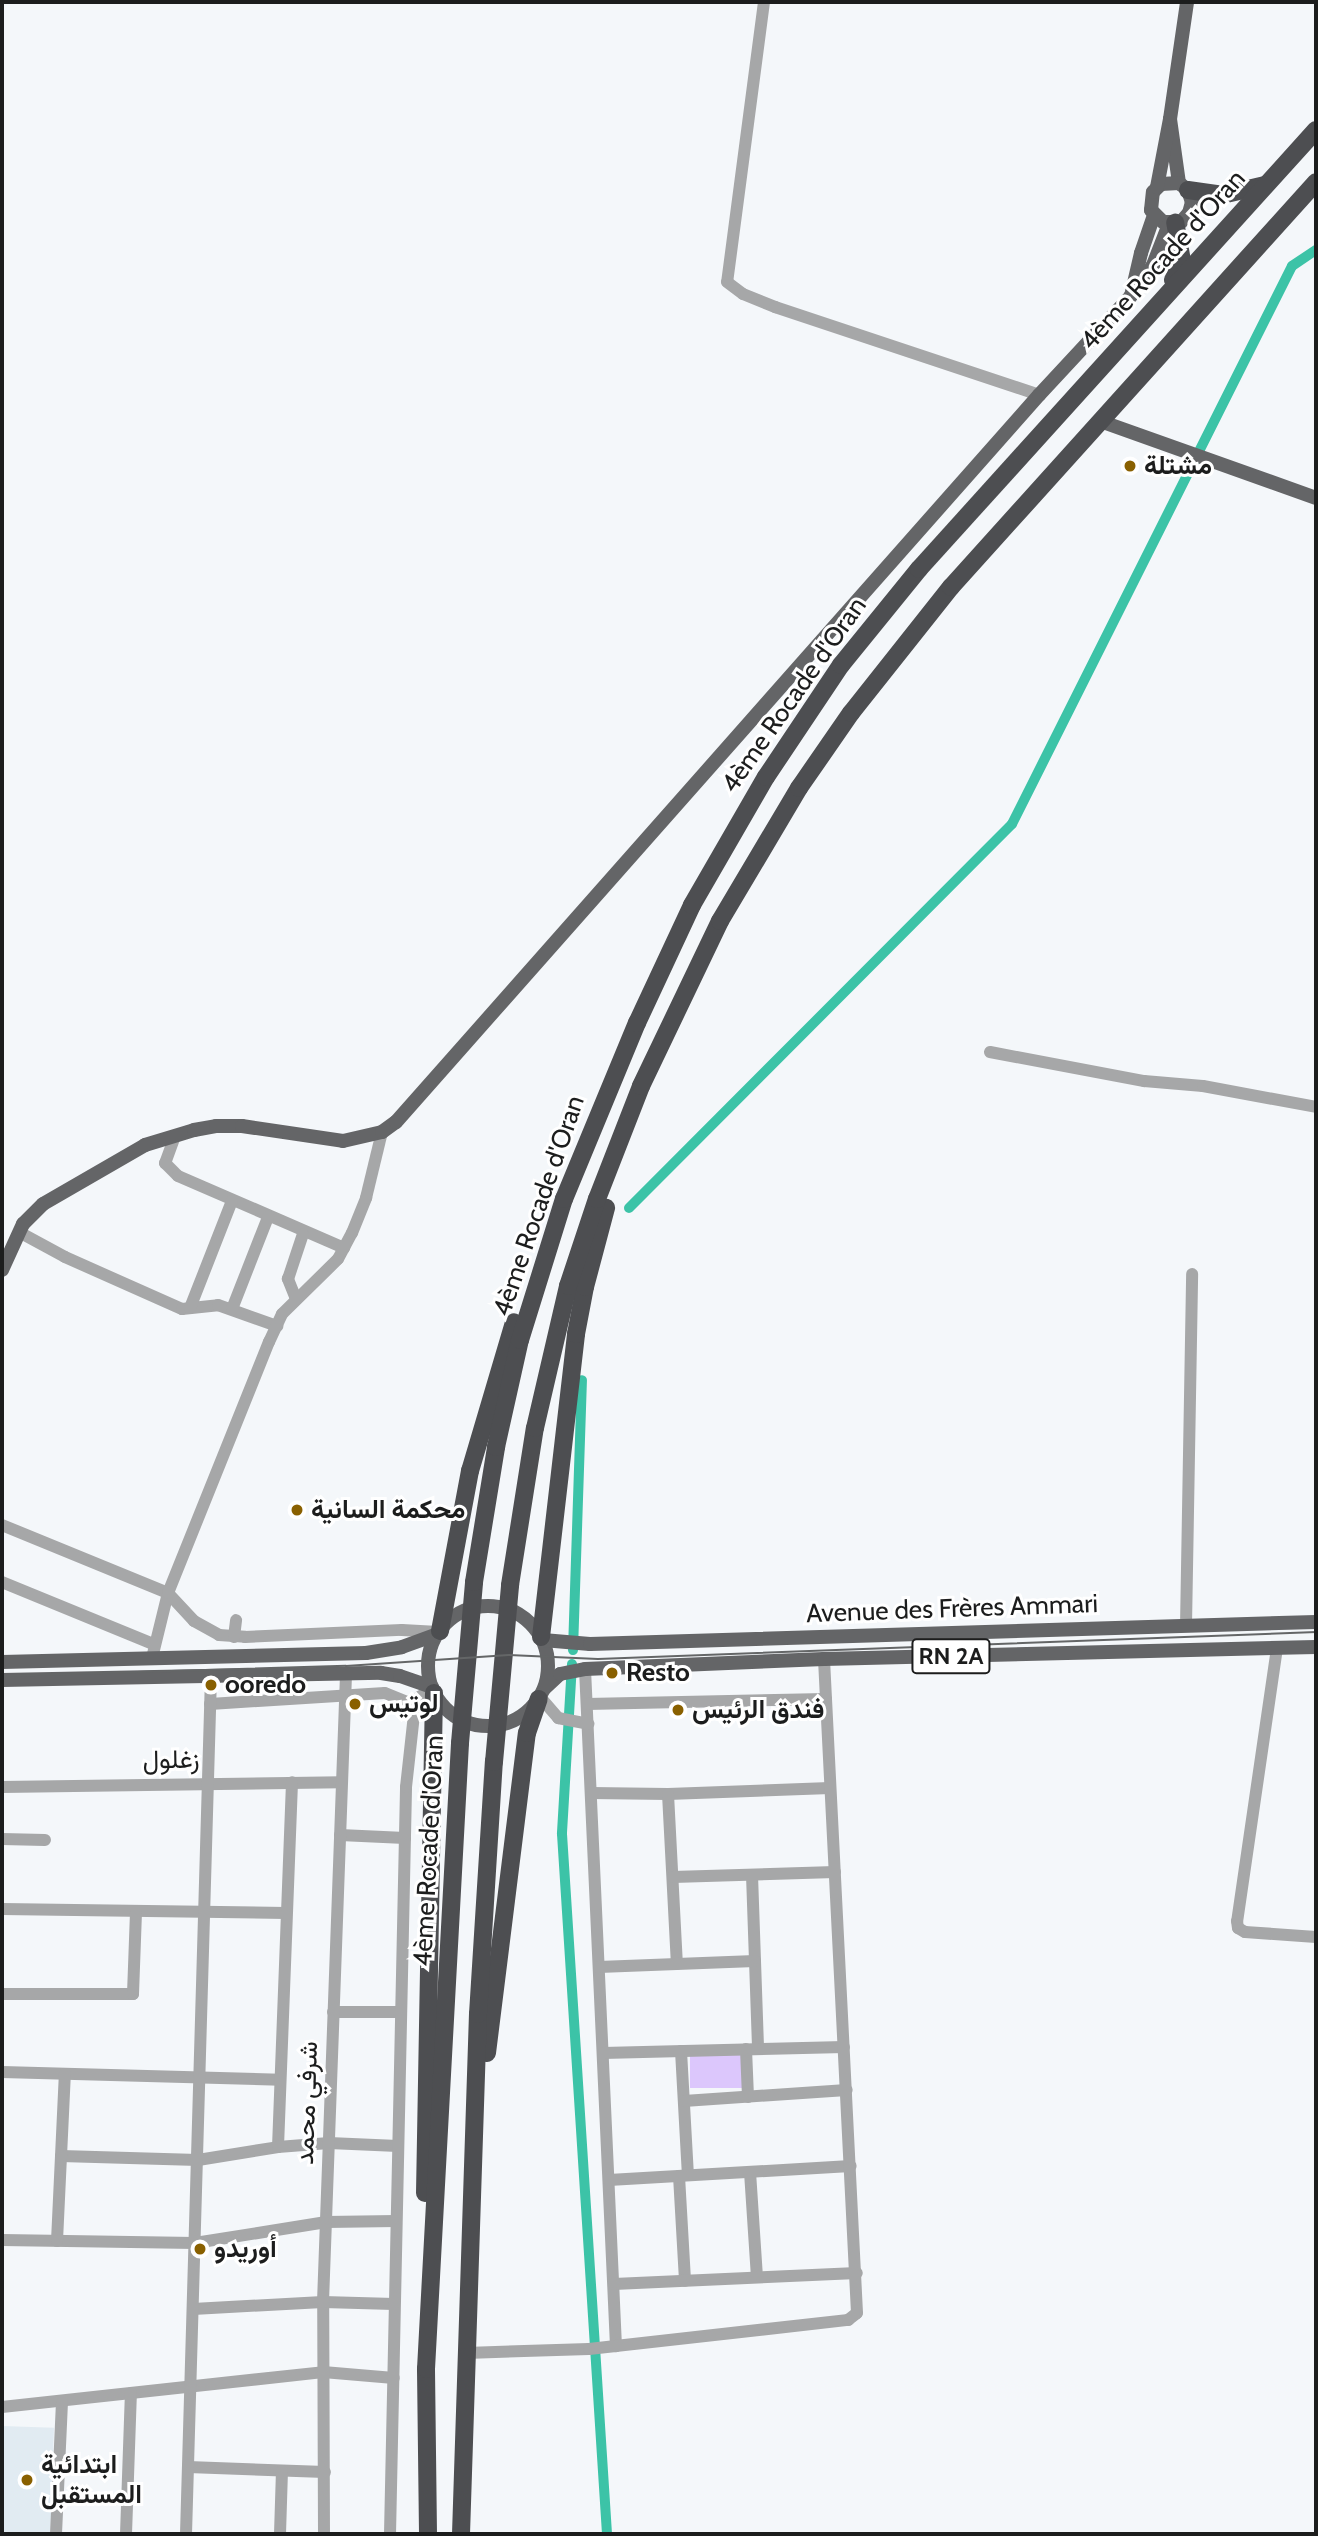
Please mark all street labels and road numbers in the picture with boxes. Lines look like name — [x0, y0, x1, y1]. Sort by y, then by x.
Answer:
street label: 4ème Rocade d'Oran — [1074, 164, 1252, 356]
street label: 4ème Rocade d'Oran — [715, 591, 873, 799]
street label: 4ème Rocade d'Oran — [487, 1092, 591, 1320]
street label: Avenue des Frères Ammari — [806, 1588, 1098, 1630]
road number: RN 2A — [911, 1636, 991, 1676]
street label: 4ème Rocade d'Oran — [407, 1735, 451, 1967]
street label: زغلول — [142, 1744, 200, 1776]
street label: شرفي محمد — [289, 2041, 325, 2165]

